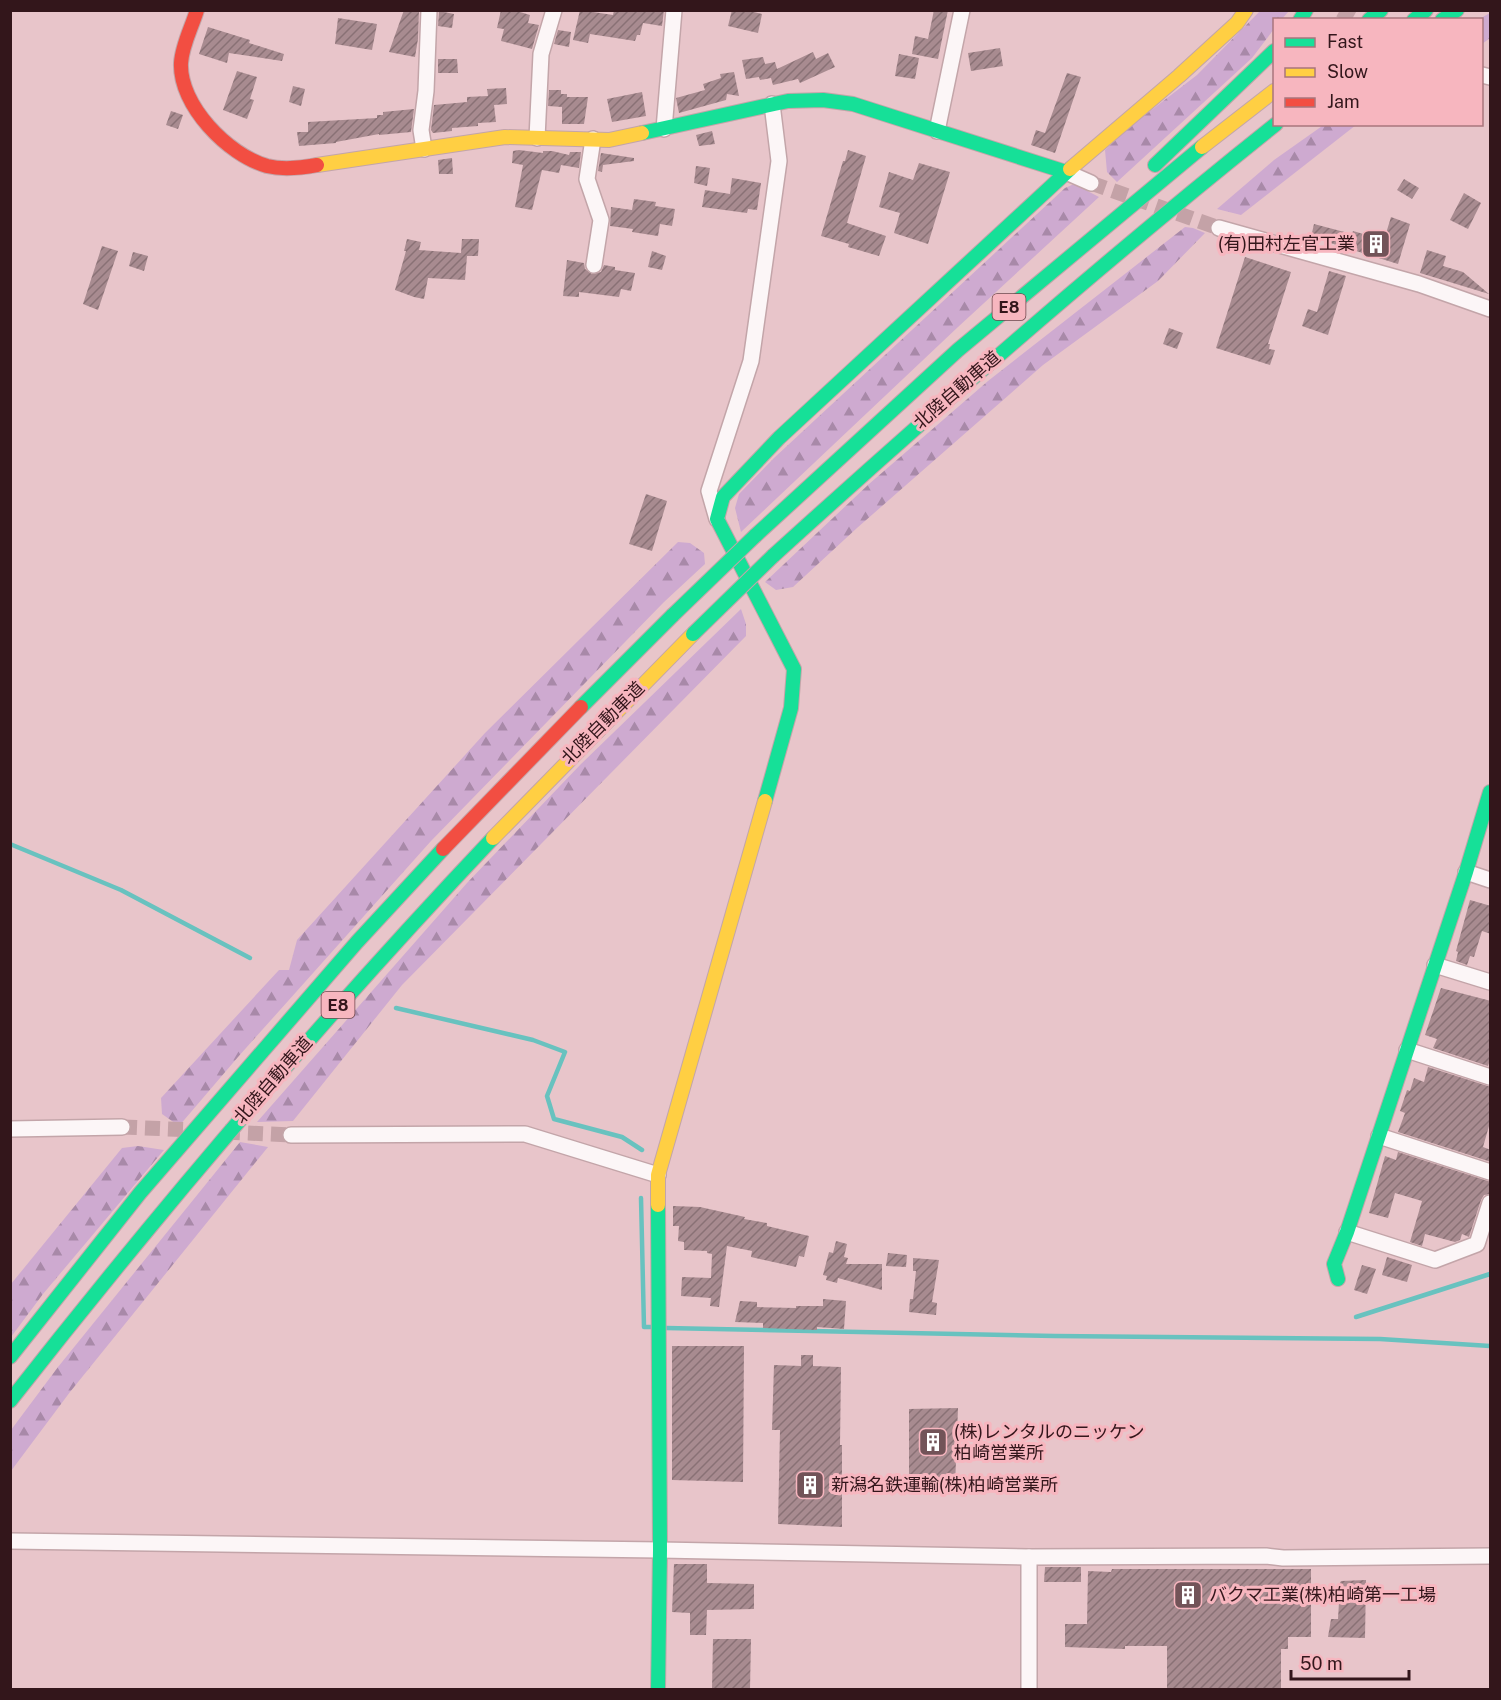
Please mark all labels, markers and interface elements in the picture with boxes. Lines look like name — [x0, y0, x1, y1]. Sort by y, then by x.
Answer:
legend — [1273, 18, 1483, 126]
text: Fast — [1327, 31, 1363, 52]
text: Slow — [1327, 61, 1368, 82]
text: Jam — [1327, 91, 1360, 112]
building icon: (有)田村左官工業 — [1360, 228, 1392, 260]
place label: (有)田村左官工業 — [1218, 233, 1355, 254]
road number: E8 — [992, 294, 1026, 320]
street label: 北陸自動車道 — [909, 346, 1004, 433]
street label: 北陸自動車道 — [557, 677, 648, 768]
road number: E8 — [322, 992, 354, 1018]
street label: 北陸自動車道 — [229, 1032, 316, 1127]
place label: (株)レンタルのニッケン 柏崎営業所 — [954, 1421, 1144, 1463]
building icon: (株)レンタルのニッケン 柏崎営業所 — [917, 1426, 949, 1458]
building icon: 新潟名鉄運輸(株)柏崎営業所 — [794, 1469, 826, 1501]
place label: 新潟名鉄運輸(株)柏崎営業所 — [831, 1474, 1058, 1495]
building icon: バクマ工業(株)柏崎第一工場 — [1172, 1579, 1204, 1611]
place label: バクマ工業(株)柏崎第一工場 — [1209, 1584, 1436, 1605]
scale bar — [1291, 1643, 1410, 1681]
text: 50 m — [1300, 1653, 1343, 1674]

